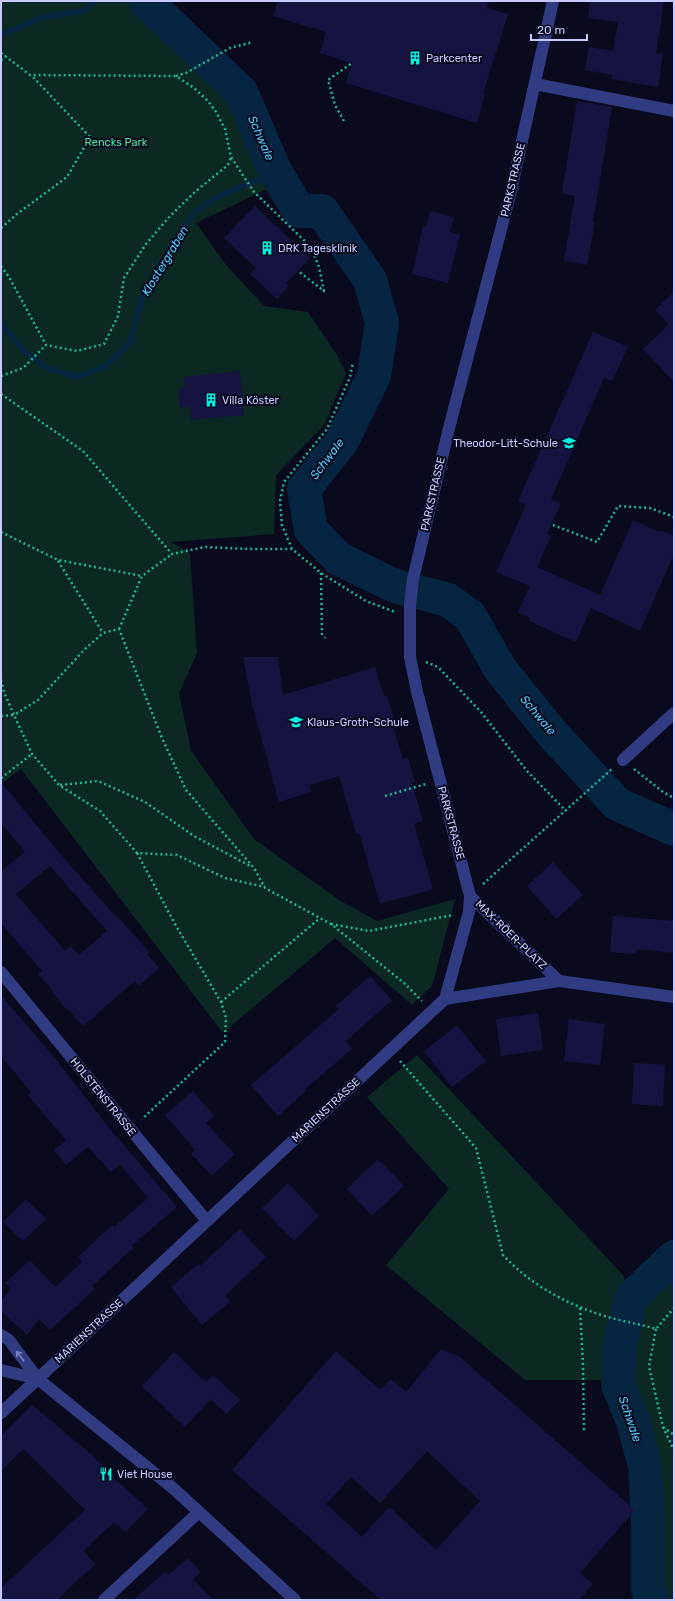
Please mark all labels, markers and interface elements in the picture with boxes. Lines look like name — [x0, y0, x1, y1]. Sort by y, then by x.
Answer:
scale bar — [531, 16, 587, 42]
text: 20 m — [537, 23, 565, 37]
building icon: Parkcenter — [407, 50, 423, 66]
place label: Parkcenter — [426, 52, 483, 65]
water label: Schwale — [245, 113, 277, 163]
park label: Rencks Park — [85, 136, 148, 149]
street label: PARKSTRASSE — [498, 141, 528, 218]
water label: Klostergraben — [139, 224, 191, 298]
building icon: DRK Tagesklinik — [259, 240, 275, 256]
place label: DRK Tagesklinik — [278, 242, 358, 255]
building icon: Villa Köster — [203, 392, 219, 408]
place label: Villa Köster — [222, 394, 280, 407]
school or university icon: Theodor-Litt-Schule — [561, 435, 577, 451]
water label: Schwale — [307, 436, 347, 482]
place label: Theodor-Litt-Schule — [453, 437, 558, 450]
street label: PARKSTRASSE — [418, 455, 448, 532]
water label: Schwale — [517, 692, 559, 738]
school or university icon: Klaus-Groth-Schule — [288, 714, 304, 730]
place label: Klaus-Groth-Schule — [307, 716, 409, 729]
street label: PARKSTRASSE — [435, 785, 467, 862]
street label: MAX-RÖER-PLATZ — [473, 898, 550, 973]
street label: HOLSTENSTRASSE — [67, 1055, 139, 1139]
street label: MARIENSTRASSE — [289, 1075, 363, 1145]
street label: MARIENSTRASSE — [52, 1296, 126, 1366]
one-way arrow — [16, 1350, 25, 1361]
water label: Schwale — [616, 1394, 644, 1444]
restaurant icon: Viet House — [98, 1466, 114, 1482]
place label: Viet House — [117, 1468, 173, 1481]

